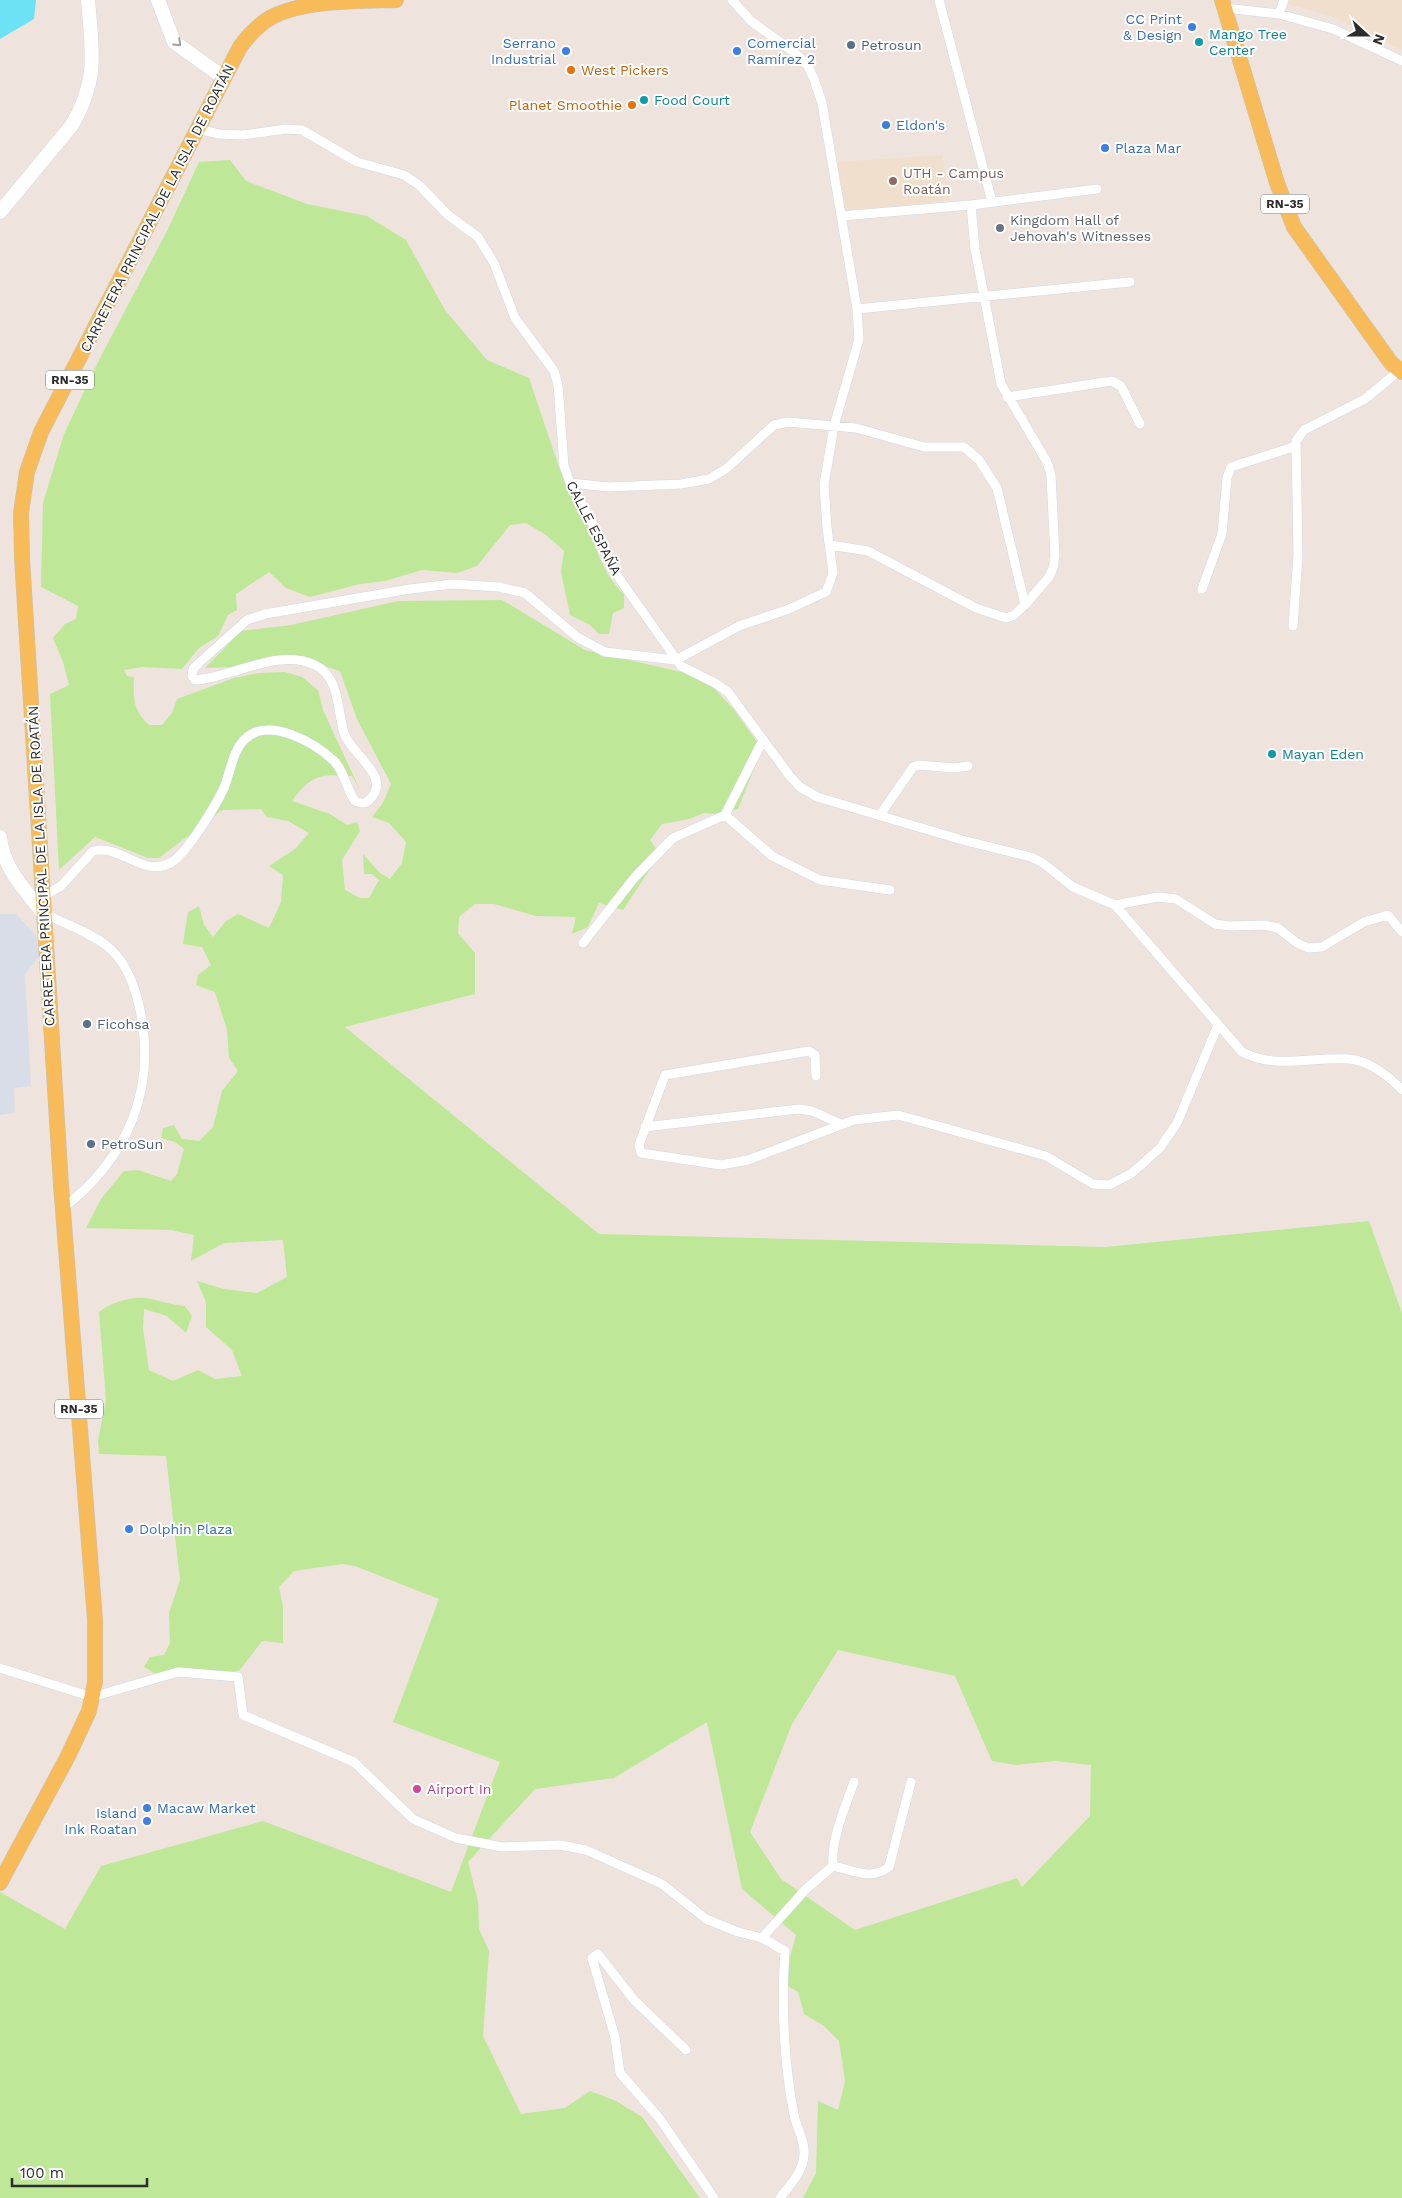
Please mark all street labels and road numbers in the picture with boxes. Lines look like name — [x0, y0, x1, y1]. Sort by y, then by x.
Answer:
street label: CARRETERA PRINCIPAL DE LA ISLA DE ROATÁN — [77, 61, 237, 355]
road number: RN-35 — [1261, 194, 1309, 213]
road number: RN-35 — [46, 370, 94, 390]
street label: CALLE ESPAÑA — [563, 478, 625, 578]
street label: CARRETERA PRINCIPAL DE LA ISLA DE ROATÁN — [25, 705, 57, 1027]
road number: RN-35 — [55, 1400, 103, 1418]

